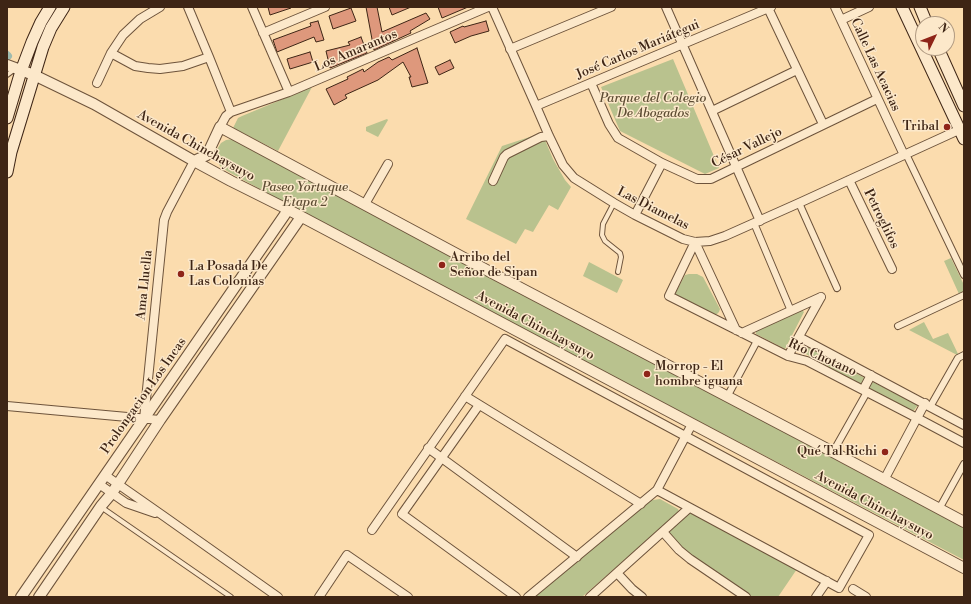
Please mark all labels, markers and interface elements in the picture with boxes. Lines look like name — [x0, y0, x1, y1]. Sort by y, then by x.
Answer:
street label: Calle Las Acacias — [847, 16, 903, 114]
north arrow — [915, 16, 955, 56]
street label: José Carlos Mariátegui — [574, 17, 702, 83]
text: N — [935, 21, 951, 36]
street label: Los Amarantos — [312, 27, 400, 75]
park label: Parque del Colegio De Abogados — [600, 91, 706, 122]
street label: Avenida Chinchaysuyo — [134, 107, 258, 185]
place label: Tribal — [902, 119, 939, 135]
marker: Tribal — [942, 122, 952, 132]
street label: César Vallejo — [709, 124, 785, 172]
park label: Paseo Yortuque Etapa 2 — [262, 180, 348, 211]
street label: Las Diamelas — [614, 184, 692, 234]
street label: Petroglifos — [860, 187, 902, 251]
street label: Ama Lluclla — [134, 249, 156, 321]
place label: Arribo del Señor de Sipan — [450, 250, 538, 281]
place label: La Posada De Las Colonias — [189, 259, 268, 290]
marker: Arribo del Señor de Sipan — [437, 260, 447, 270]
marker: La Posada De Las Colonias — [176, 269, 186, 279]
street label: Avenida Chinchaysuyo — [473, 288, 597, 364]
street label: Prolongacion Los Incas — [98, 335, 190, 457]
street label: Río Chotano — [785, 336, 859, 380]
place label: Morrop - El hombre iguana — [655, 359, 743, 390]
marker: Morrop - El hombre iguana — [642, 369, 652, 379]
place label: Qué Tal Richi — [797, 444, 877, 460]
marker: Qué Tal Richi — [880, 447, 890, 457]
street label: Avenida Chinchaysuyo — [812, 468, 936, 544]

